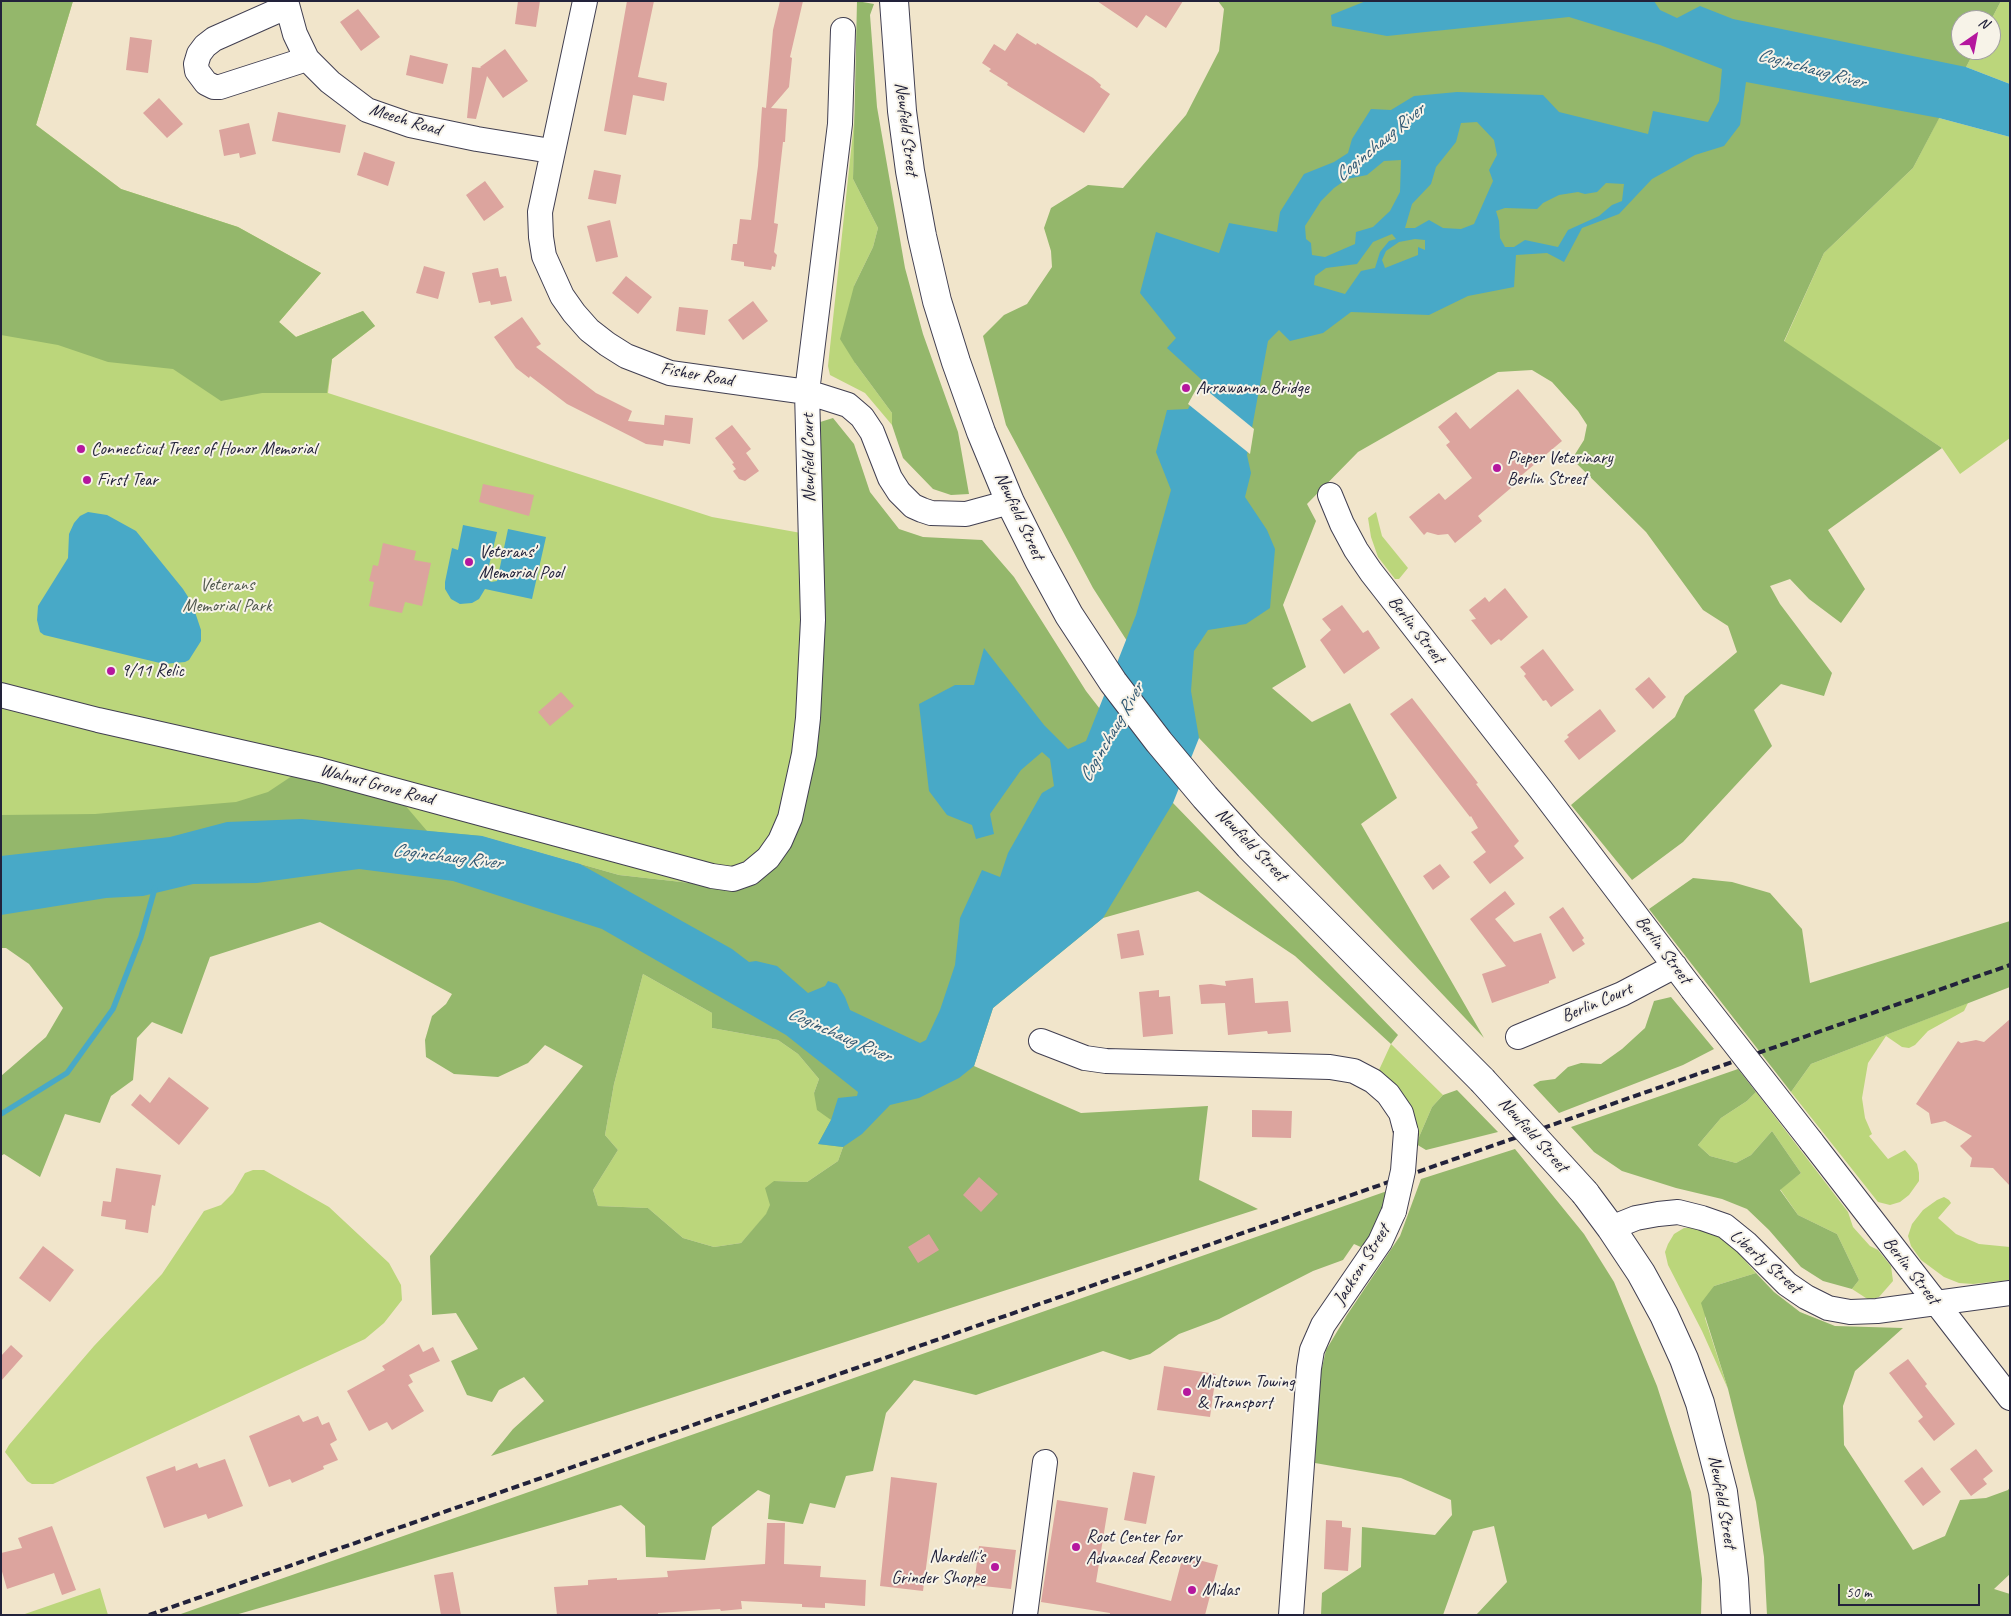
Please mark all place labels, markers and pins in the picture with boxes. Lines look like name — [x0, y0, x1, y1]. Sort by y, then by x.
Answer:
place label: Arrawanna Bridge — [1196, 377, 1309, 399]
marker: Arrawanna Bridge — [1180, 382, 1192, 394]
place label: Connecticut Trees of Honor Memorial — [91, 438, 316, 460]
marker: Connecticut Trees of Honor Memorial — [75, 443, 87, 455]
place label: Pieper Veterinary Berlin Street — [1507, 447, 1613, 489]
marker: Pieper Veterinary Berlin Street — [1491, 462, 1503, 474]
place label: First Tear — [97, 469, 158, 491]
marker: First Tear — [81, 474, 93, 486]
place label: Veterans' Memorial Pool — [479, 541, 563, 584]
marker: Veterans' Memorial Pool — [463, 556, 475, 568]
place label: 9/11 Relic — [121, 660, 184, 682]
marker: 9/11 Relic — [105, 665, 117, 677]
place label: Midtown Towing & Transport — [1197, 1371, 1295, 1414]
marker: Midtown Towing & Transport — [1181, 1386, 1193, 1398]
place label: Root Center for Advanced Recovery — [1086, 1526, 1200, 1568]
marker: Root Center for Advanced Recovery — [1070, 1541, 1082, 1553]
place label: Nardelli's Grinder Shoppe — [891, 1546, 985, 1588]
marker: Nardelli's Grinder Shoppe — [989, 1561, 1001, 1573]
place label: Midas — [1202, 1579, 1239, 1601]
marker: Midas — [1186, 1584, 1198, 1596]

